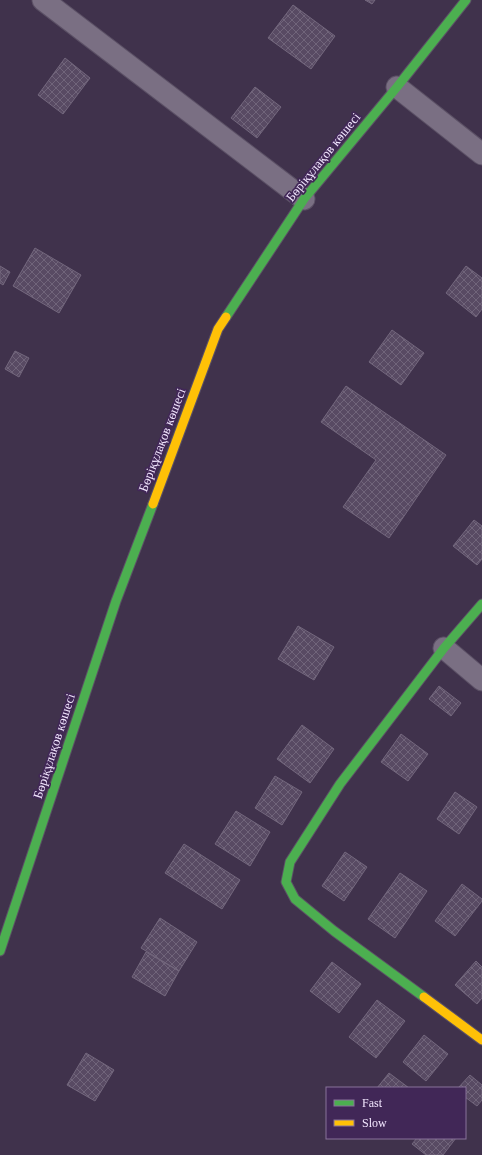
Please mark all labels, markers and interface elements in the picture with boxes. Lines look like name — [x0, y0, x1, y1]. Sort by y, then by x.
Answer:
street label: Бөріқұлақов көшесі — [283, 109, 364, 204]
street label: Бөріқұлақов көшесі — [135, 386, 189, 494]
street label: Бөріқұлақов көшесі — [30, 691, 78, 800]
legend — [326, 1087, 466, 1139]
text: Fast — [362, 1096, 383, 1110]
text: Slow — [362, 1116, 387, 1130]

